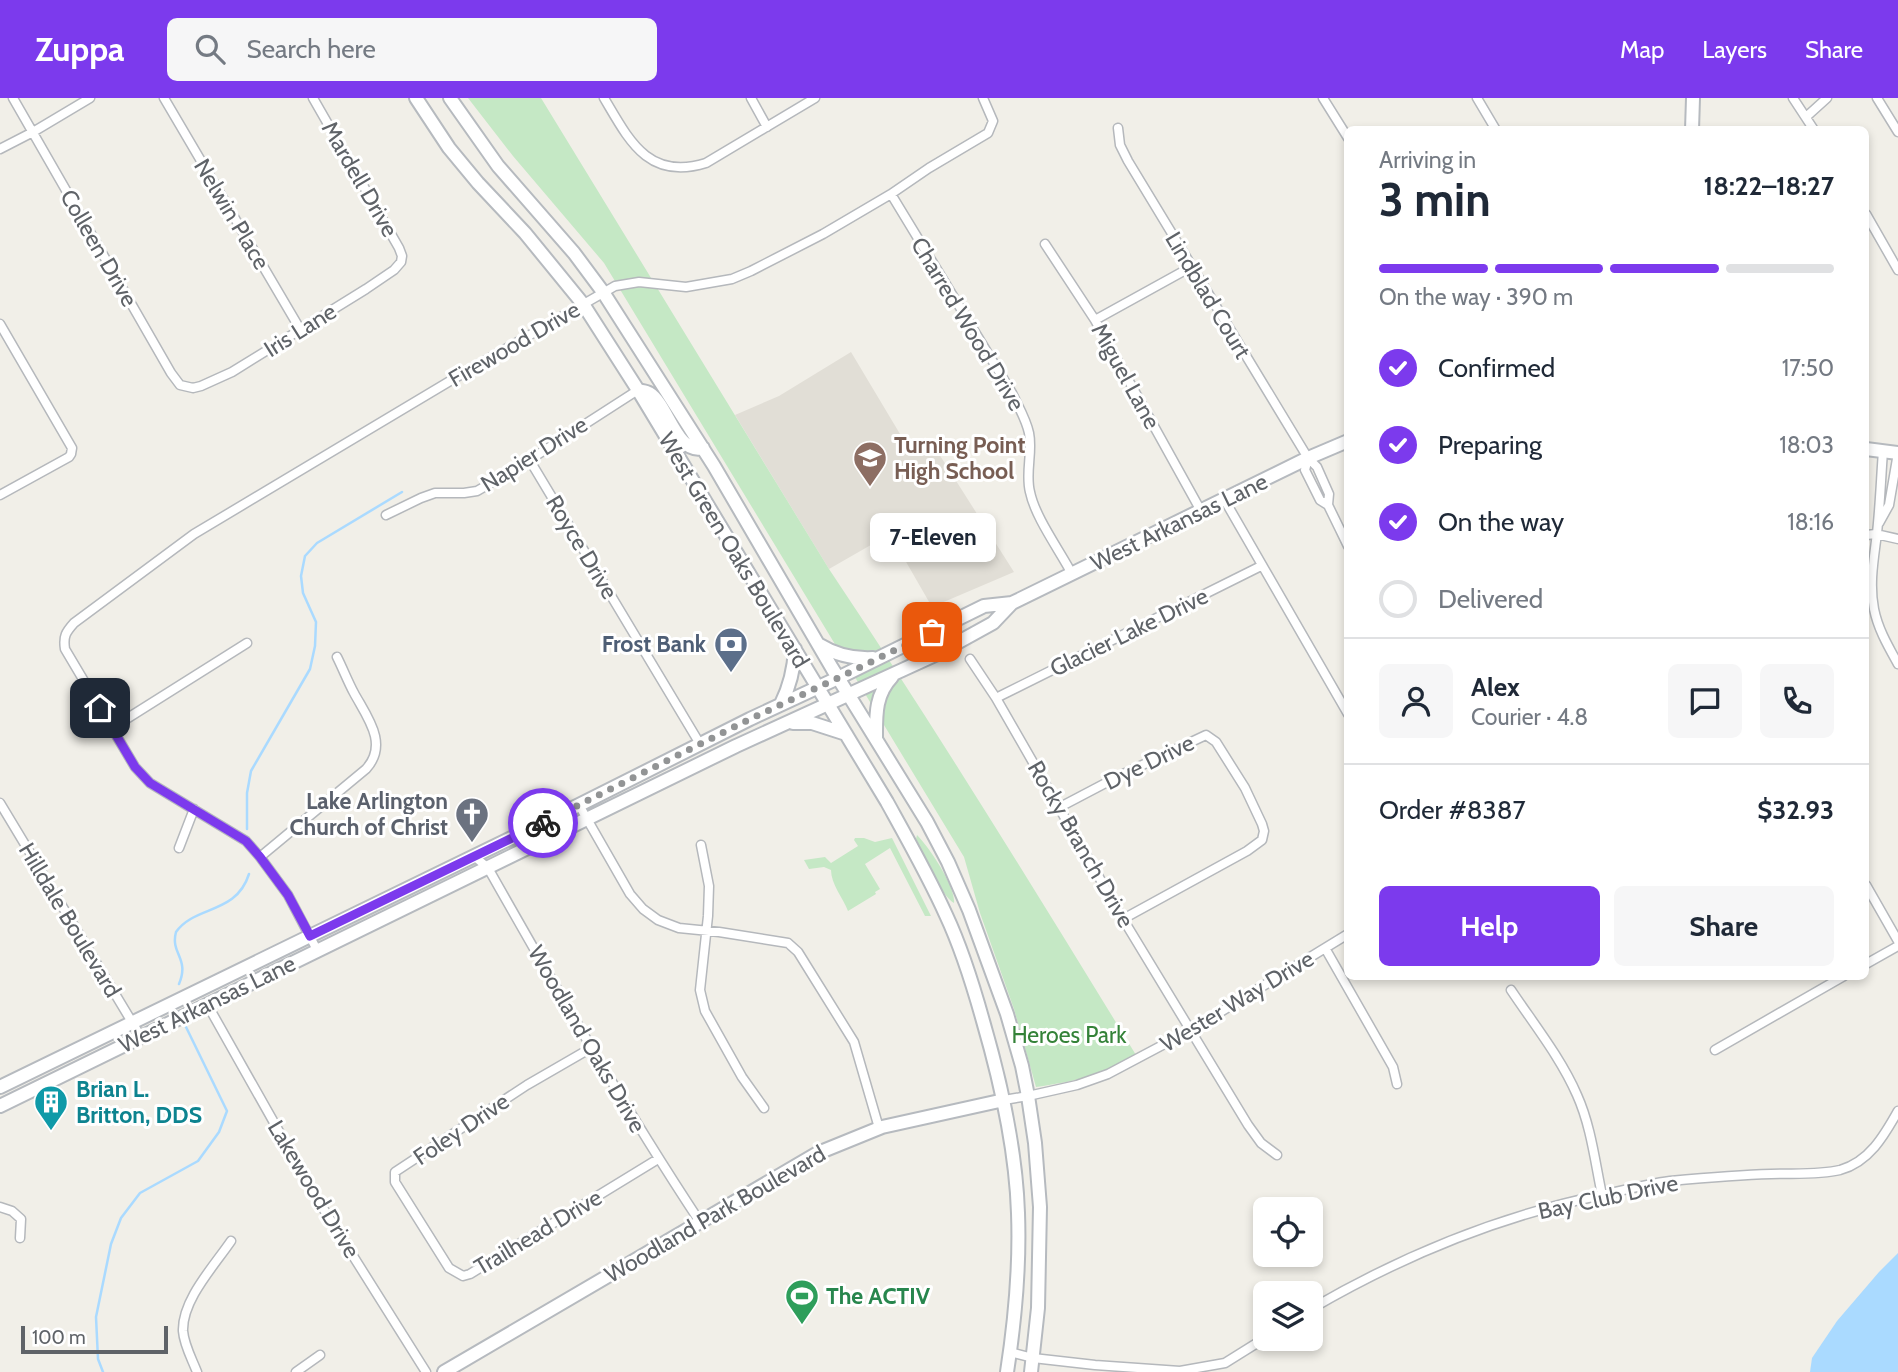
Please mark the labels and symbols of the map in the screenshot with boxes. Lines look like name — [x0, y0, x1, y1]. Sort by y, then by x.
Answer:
street label: Mardell Drive — [316, 116, 404, 242]
street label: Nelwin Place — [188, 154, 276, 275]
street label: Colleen Drive — [54, 185, 144, 312]
street label: Lindblad Court — [1159, 227, 1257, 364]
street label: Charred Wood Drive — [905, 232, 1031, 416]
street label: Firewood Drive — [443, 295, 585, 393]
street label: Iris Lane — [259, 297, 341, 363]
street label: Miguel Lane — [1086, 318, 1167, 434]
street label: Napier Drive — [475, 410, 593, 498]
street label: West Green Oaks Boulevard — [652, 427, 816, 673]
place label: Turning Point High School — [894, 431, 1025, 485]
school or university icon: Turning Point High School — [851, 439, 889, 488]
street label: West Arkansas Lane — [1086, 467, 1272, 577]
street label: Royce Drive — [540, 490, 624, 604]
callout: 7-Eleven — [869, 513, 995, 562]
street label: Glacier Lake Drive — [1045, 582, 1213, 682]
pin — [902, 602, 962, 662]
bank icon: Frost Bank — [712, 625, 750, 674]
place label: Frost Bank — [602, 630, 707, 658]
pin — [70, 678, 130, 738]
street label: Dye Drive — [1099, 728, 1199, 796]
street label: Rocky Branch Drive — [1022, 756, 1140, 933]
place label: Lake Arlington Church of Christ — [290, 787, 448, 841]
courier — [508, 788, 578, 858]
church icon: Lake Arlington Church of Christ — [453, 795, 491, 844]
street label: Hilldale Boulevard — [13, 838, 127, 1002]
street label: Woodland Oaks Drive — [522, 940, 652, 1138]
street label: Wester Way Drive — [1155, 944, 1319, 1058]
street label: West Arkansas Lane — [114, 949, 300, 1059]
park label: Heroes Park — [1011, 1021, 1127, 1049]
place label: Brian L. Britton, DDS — [76, 1075, 202, 1129]
building icon: Brian L. Britton, DDS — [32, 1083, 70, 1132]
street label: Foley Drive — [408, 1087, 514, 1171]
street label: Lakewood Drive — [262, 1115, 366, 1263]
street label: Woodland Park Boulevard — [600, 1139, 830, 1289]
street label: Bay Club Drive — [1536, 1168, 1681, 1225]
street label: Trailhead Drive — [469, 1183, 607, 1281]
sports icon: The ACTIV — [783, 1277, 821, 1326]
place label: The ACTIV — [826, 1282, 931, 1310]
scale bar — [21, 1323, 168, 1355]

